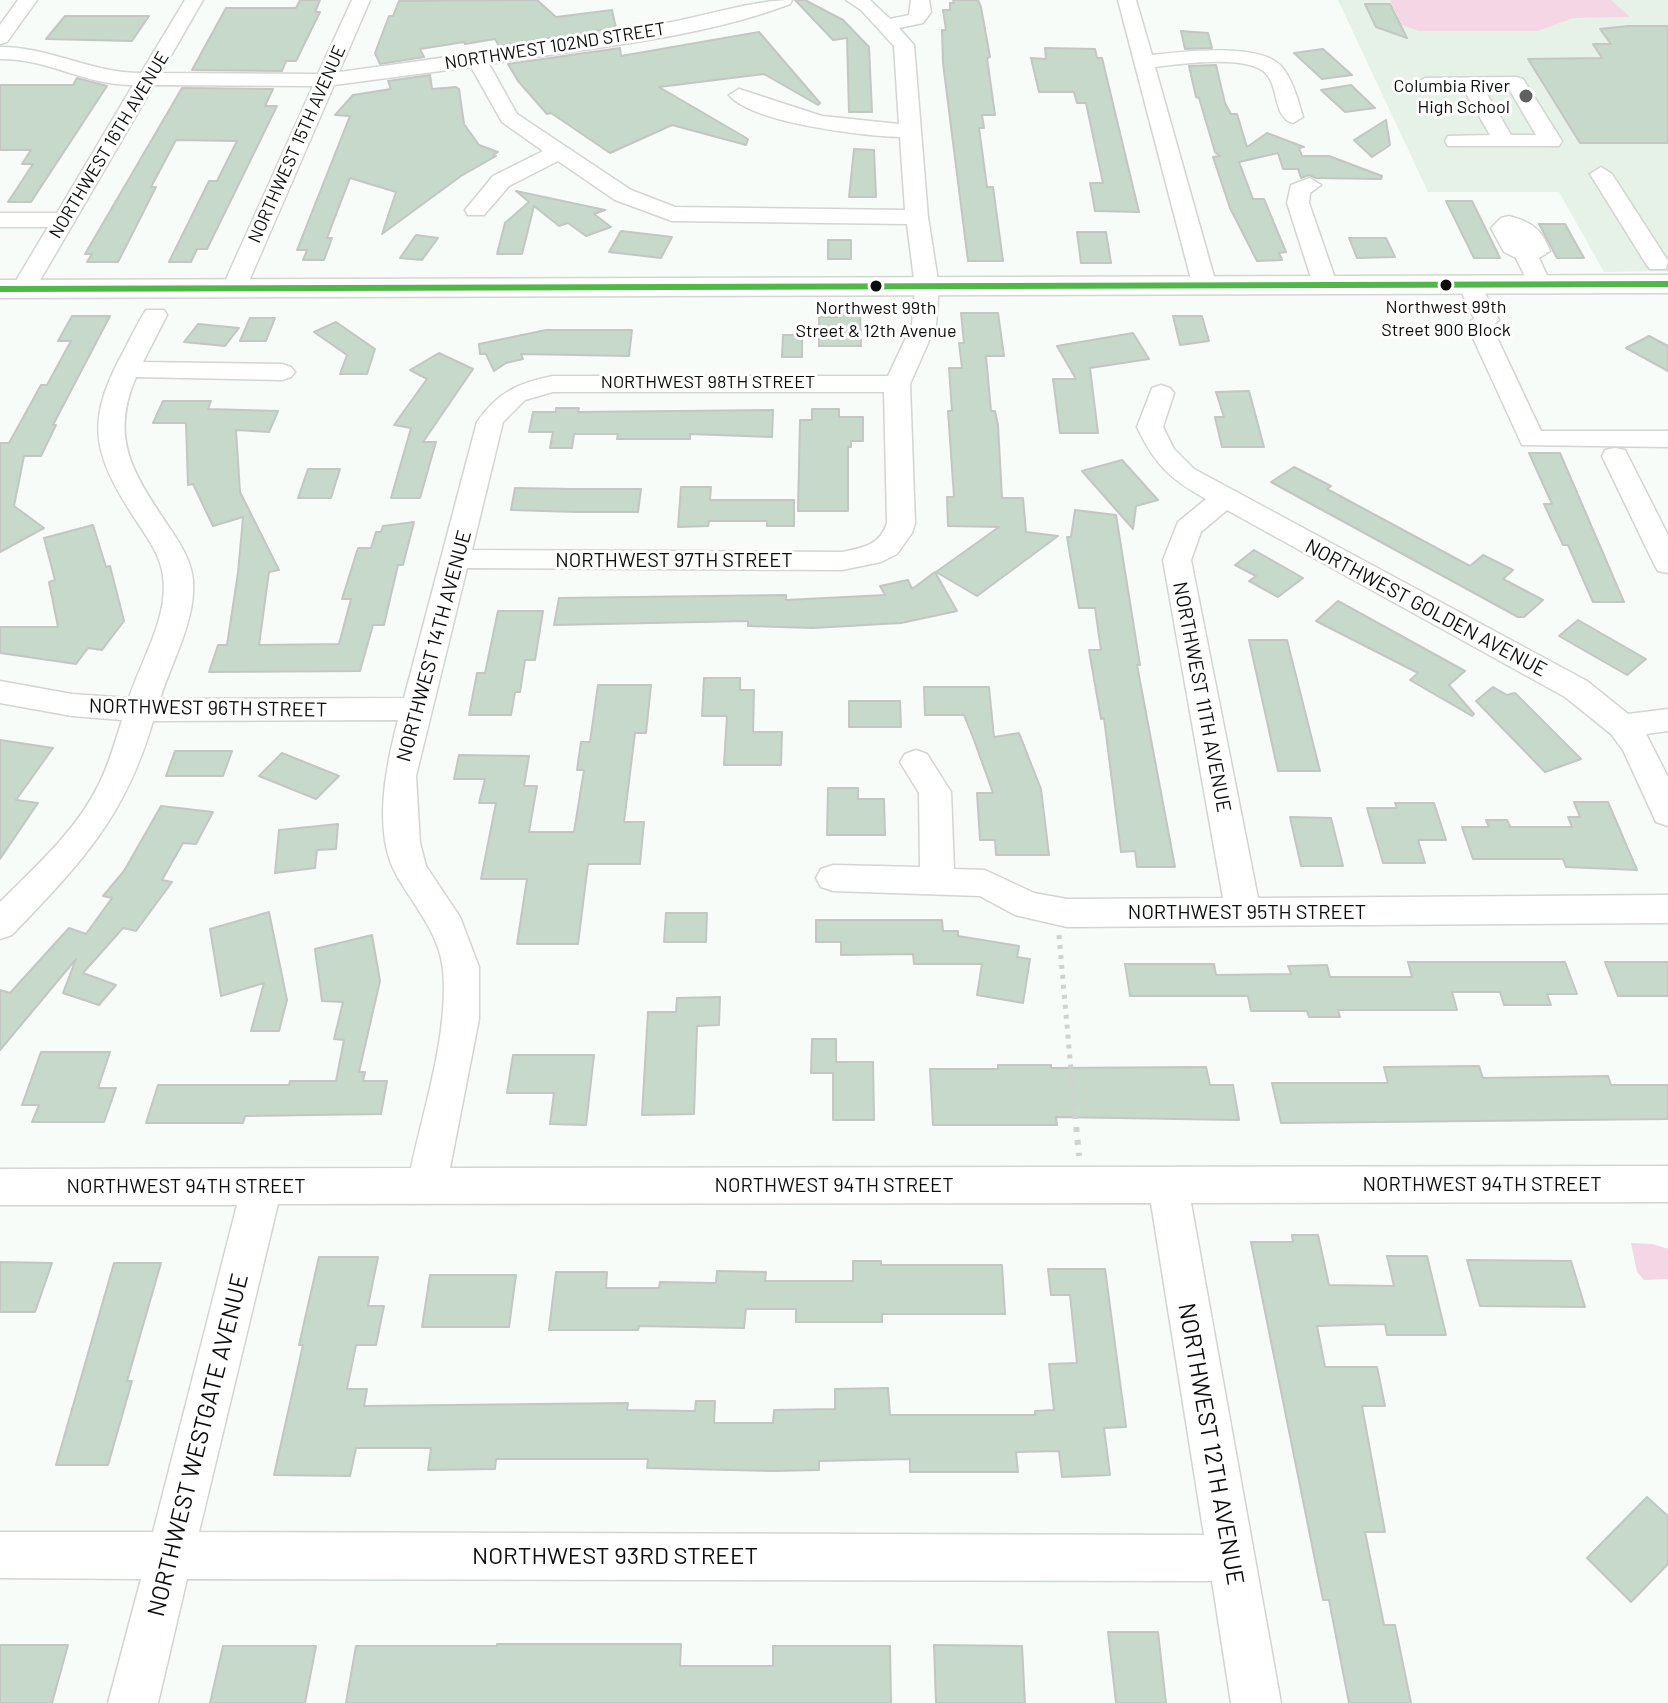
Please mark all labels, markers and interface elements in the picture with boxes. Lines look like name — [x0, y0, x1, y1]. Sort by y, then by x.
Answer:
street label: NORTHWEST 102ND STREET — [443, 18, 667, 74]
street label: NORTHWEST 15TH AVENUE — [244, 42, 350, 246]
street label: NORTHWEST 16TH AVENUE — [45, 48, 173, 242]
place label: Columbia River High School — [1393, 75, 1510, 118]
marker: Columbia River High School — [1517, 87, 1535, 105]
marker: Northwest 99th Street 900 Block — [1438, 277, 1454, 293]
marker: Northwest 99th Street & 12th Avenue — [868, 278, 884, 294]
place label: Northwest 99th Street 900 Block — [1381, 296, 1511, 338]
place label: Northwest 99th Street & 12th Avenue — [795, 297, 957, 340]
street label: NORTHWEST 98TH STREET — [601, 371, 815, 393]
street label: NORTHWEST 14TH AVENUE — [392, 528, 476, 764]
street label: NORTHWEST GOLDEN AVENUE — [1301, 534, 1551, 682]
street label: NORTHWEST 97TH STREET — [555, 548, 793, 572]
street label: NORTHWEST 11TH AVENUE — [1168, 580, 1236, 814]
street label: NORTHWEST 96TH STREET — [89, 694, 327, 722]
street label: NORTHWEST 95TH STREET — [1128, 900, 1366, 924]
street label: NORTHWEST 94TH STREET — [1362, 1172, 1602, 1196]
street label: NORTHWEST 94TH STREET — [714, 1173, 954, 1197]
street label: NORTHWEST 94TH STREET — [66, 1174, 306, 1198]
street label: NORTHWEST WESTGATE AVENUE — [141, 1271, 255, 1619]
street label: NORTHWEST 12TH AVENUE — [1172, 1301, 1250, 1587]
street label: NORTHWEST 93RD STREET — [472, 1542, 758, 1570]

